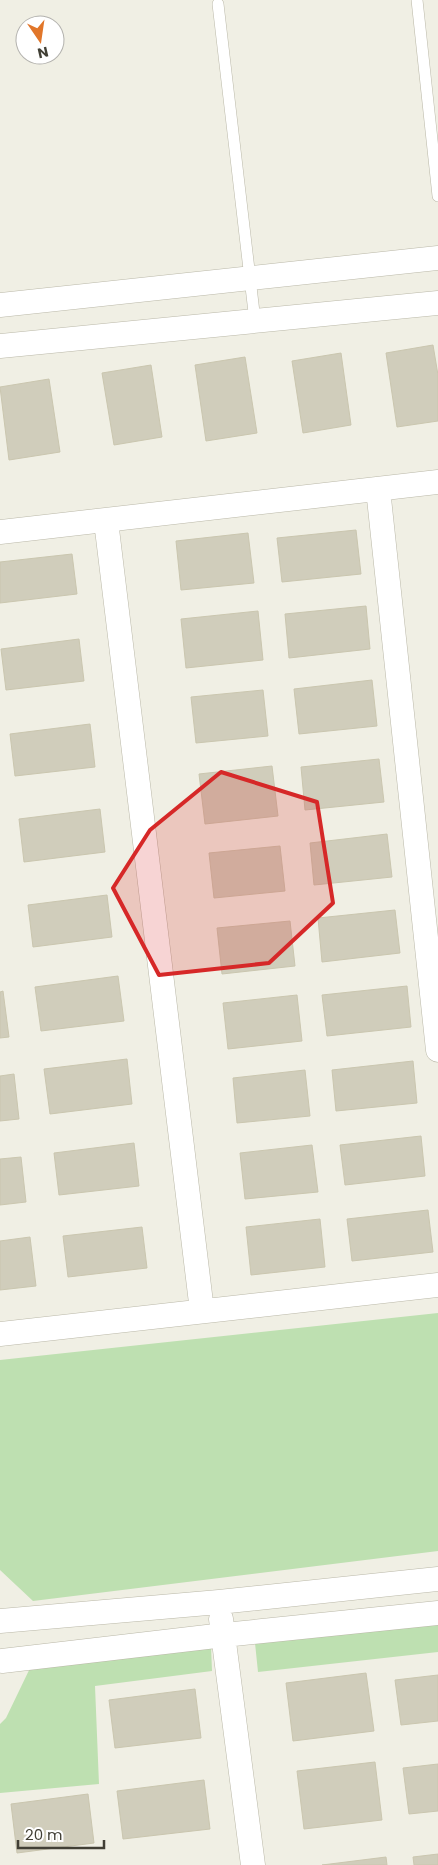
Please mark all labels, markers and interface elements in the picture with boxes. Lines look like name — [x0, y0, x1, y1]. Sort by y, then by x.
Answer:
north arrow — [15, 15, 65, 65]
text: N — [36, 42, 50, 64]
scale bar — [18, 1818, 104, 1850]
text: 20 m — [25, 1824, 63, 1845]

